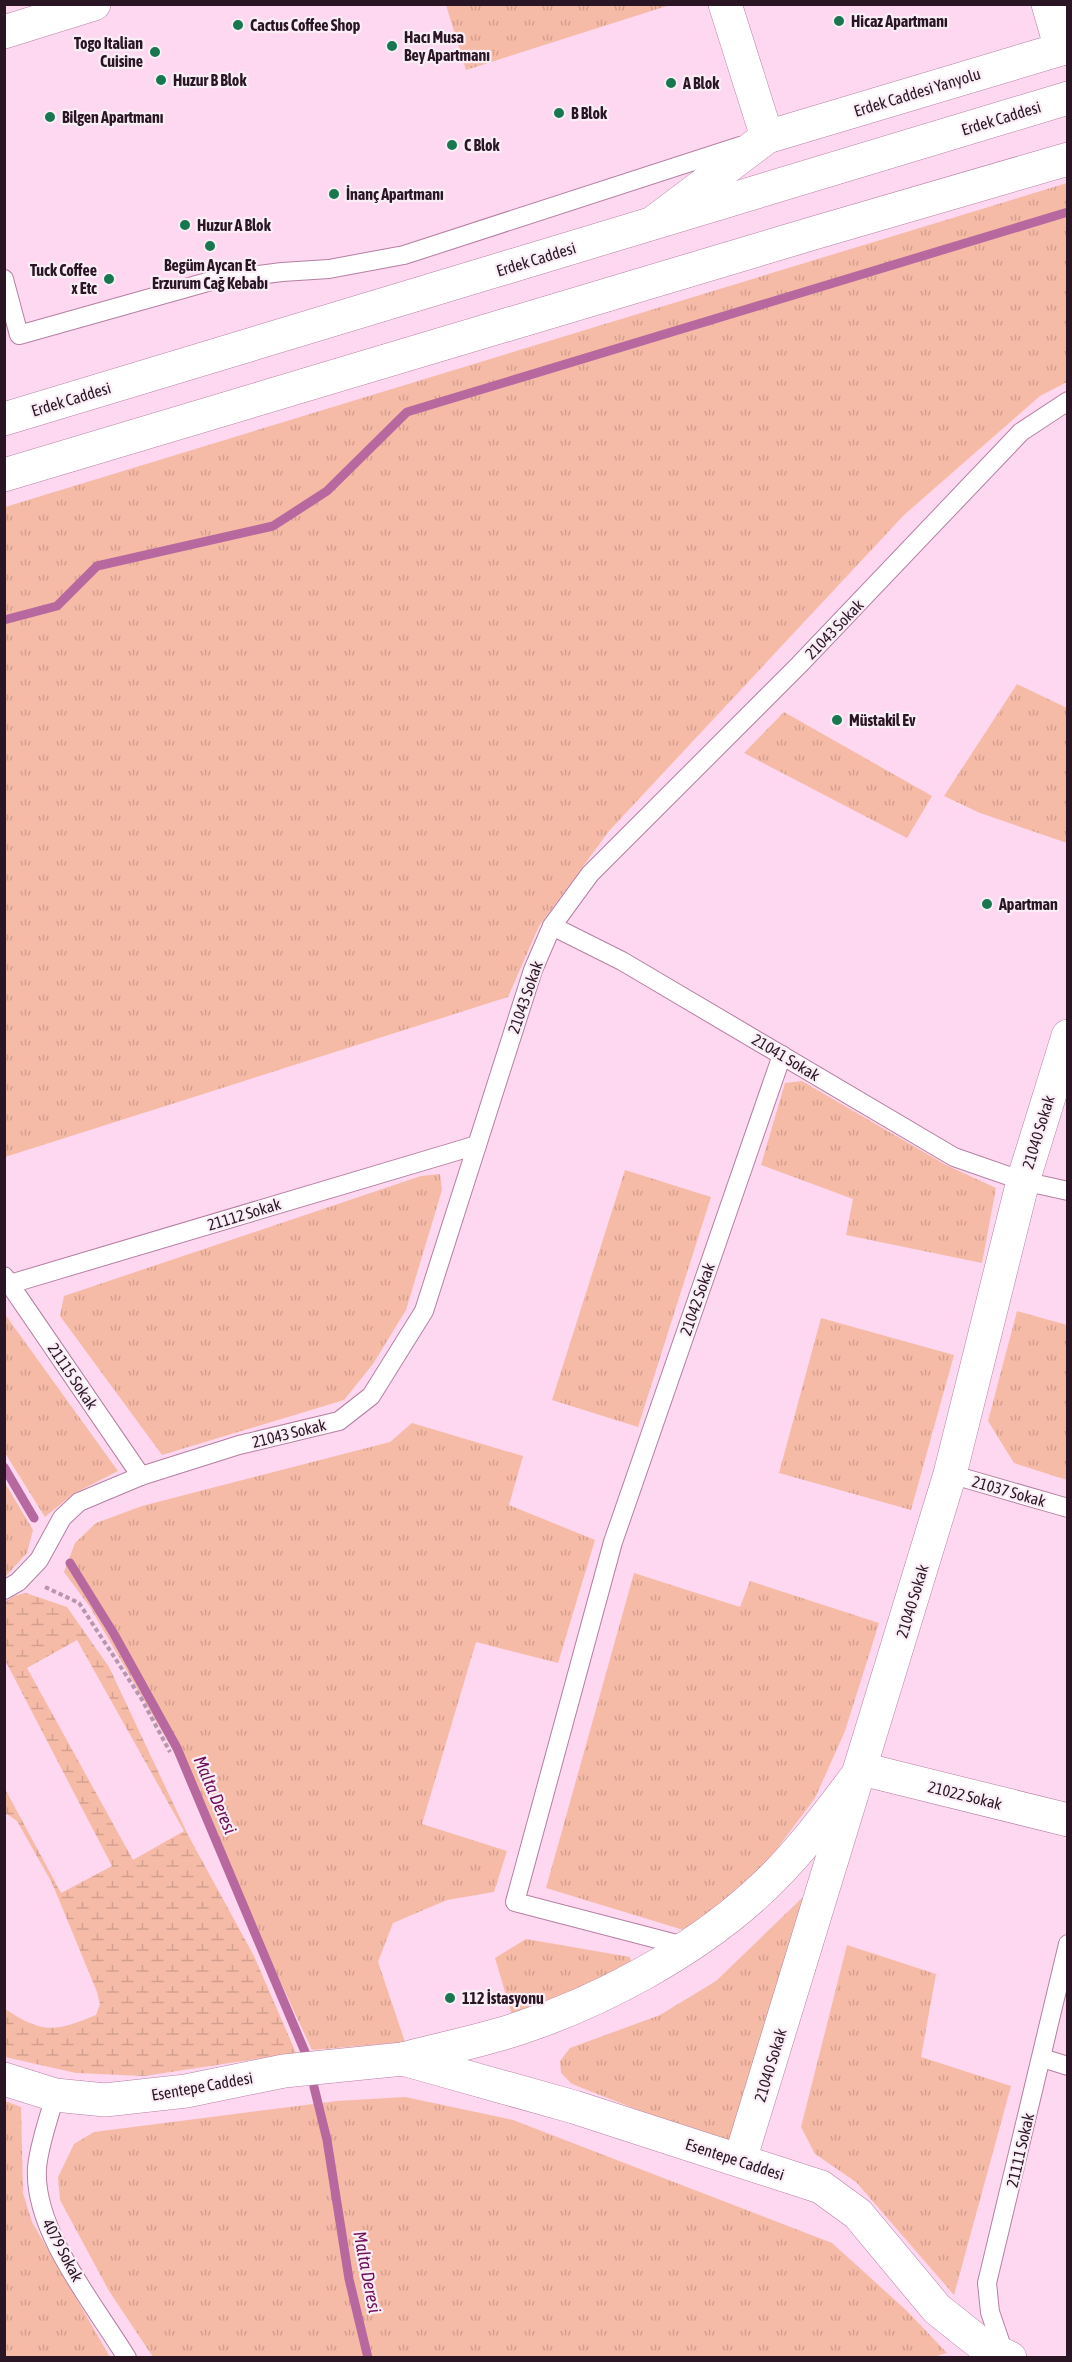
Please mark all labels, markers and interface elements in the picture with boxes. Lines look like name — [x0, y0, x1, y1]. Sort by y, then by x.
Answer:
place label: Hicaz Apartmanı — [851, 12, 948, 30]
marker: Hicaz Apartmanı — [832, 14, 846, 28]
place label: Cactus Coffee Shop — [250, 16, 361, 34]
marker: Cactus Coffee Shop — [231, 18, 245, 32]
place label: Hacı Musa Bey Apartmanı — [404, 28, 490, 64]
place label: Togo Italian Cuisine — [74, 34, 143, 70]
marker: Hacı Musa Bey Apartmanı — [385, 39, 399, 53]
marker: Togo Italian Cuisine — [148, 45, 162, 59]
street label: Erdek Caddesi Yanyolu — [851, 64, 983, 121]
place label: Huzur B Blok — [173, 71, 247, 89]
marker: Huzur B Blok — [154, 73, 168, 87]
place label: A Blok — [682, 74, 720, 92]
marker: A Blok — [664, 76, 678, 90]
street label: Erdek Caddesi — [959, 97, 1043, 139]
place label: B Blok — [571, 104, 608, 122]
marker: B Blok — [552, 106, 566, 120]
place label: Bilgen Apartmanı — [62, 108, 164, 126]
marker: Bilgen Apartmanı — [43, 110, 57, 124]
place label: C Blok — [464, 136, 501, 154]
marker: C Blok — [445, 138, 459, 152]
place label: İnanç Apartmanı — [346, 185, 444, 203]
marker: İnanç Apartmanı — [327, 187, 341, 201]
place label: Huzur A Blok — [197, 216, 272, 234]
marker: Huzur A Blok — [178, 218, 192, 232]
street label: Erdek Caddesi — [494, 238, 578, 280]
marker: Begüm Aycan Et Erzurum Cağ Kebabı — [203, 239, 217, 253]
place label: Begüm Aycan Et Erzurum Cağ Kebabı — [152, 256, 268, 292]
place label: Tuck Coffee x Etc — [30, 261, 97, 297]
marker: Tuck Coffee x Etc — [102, 272, 116, 286]
street label: Erdek Caddesi — [29, 378, 113, 420]
street label: 21043 Sokak — [801, 596, 867, 662]
place label: Müstakil Ev — [849, 711, 916, 729]
marker: Müstakil Ev — [830, 713, 844, 727]
place label: Apartman — [998, 895, 1058, 913]
marker: Apartman — [980, 897, 994, 911]
street label: 21043 Sokak — [504, 958, 546, 1036]
street label: 21041 Sokak — [749, 1030, 823, 1084]
street label: 21040 Sokak — [1018, 1093, 1058, 1171]
street label: 21112 Sokak — [205, 1194, 283, 1234]
street label: 21042 Sokak — [676, 1260, 718, 1338]
street label: 21115 Sokak — [44, 1340, 102, 1412]
street label: 21043 Sokak — [250, 1415, 328, 1451]
street label: 21037 Sokak — [970, 1472, 1048, 1510]
street label: 21040 Sokak — [892, 1562, 932, 1640]
water label: Malta Deresi — [190, 1753, 241, 1837]
street label: 21022 Sokak — [926, 1777, 1004, 1813]
place label: 112 İstasyonu — [462, 1989, 544, 2007]
marker: 112 İstasyonu — [443, 1991, 457, 2005]
street label: 21040 Sokak — [750, 2026, 790, 2104]
street label: Esentepe Caddesi — [150, 2068, 254, 2105]
street label: 21111 Sokak — [1003, 2111, 1037, 2189]
street label: Esentepe Caddesi — [683, 2135, 787, 2184]
street label: 4079 Sokak — [39, 2216, 87, 2284]
water label: Malta Deresi — [349, 2229, 386, 2315]

